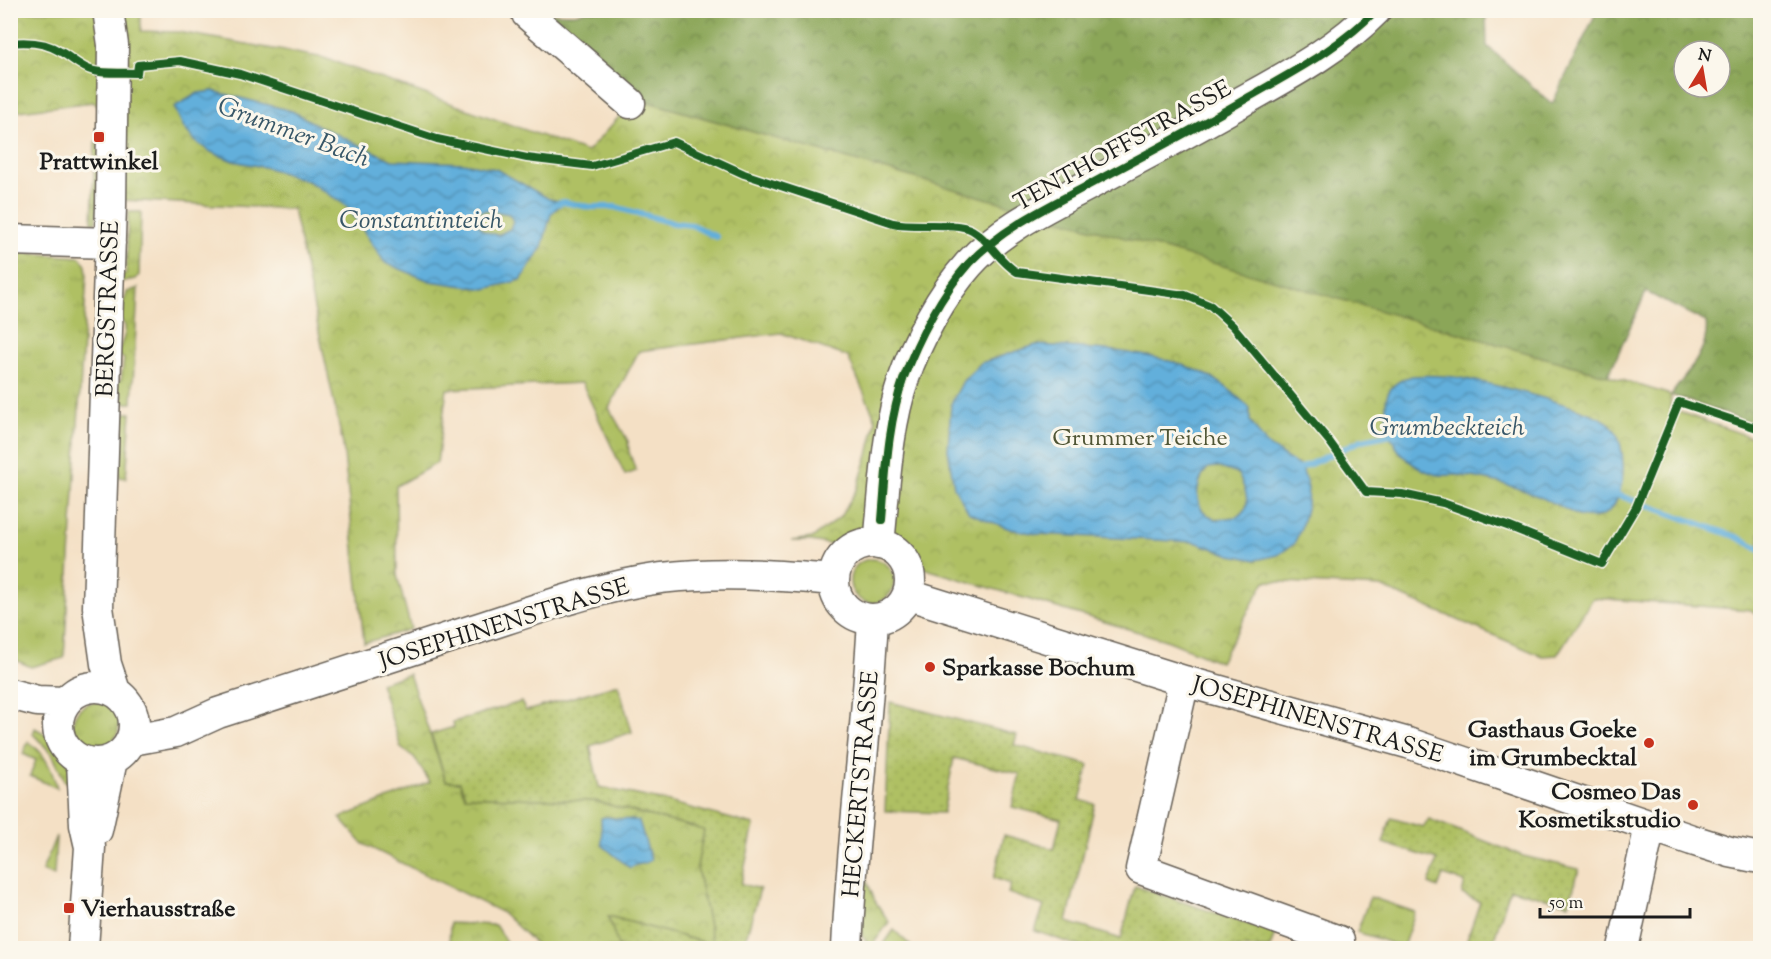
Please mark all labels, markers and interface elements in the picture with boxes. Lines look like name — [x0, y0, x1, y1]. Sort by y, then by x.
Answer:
north arrow — [1672, 39, 1732, 99]
text: N — [1696, 44, 1713, 69]
street label: TENTHOFFSTRASSE — [1008, 72, 1238, 221]
water label: Grummer Bach — [212, 89, 375, 178]
marker: Prattwinkel — [92, 130, 106, 144]
place label: Prattwinkel — [40, 146, 159, 180]
water label: Constantinteich — [339, 203, 503, 240]
street label: BERGSTRASSE — [89, 220, 129, 398]
water label: Grumbeckteich — [1370, 410, 1525, 447]
park label: Grummer Teiche — [1052, 422, 1228, 456]
street label: JOSEPHINENSTRASSE — [373, 570, 634, 680]
place label: Sparkasse Bochum — [942, 652, 1135, 686]
marker: Sparkasse Bochum — [923, 660, 937, 674]
street label: JOSEPHINENSTRASSE — [1186, 668, 1448, 773]
street label: HECKERTSTRASSE — [835, 669, 889, 899]
place label: Gasthaus Goeke im Grumbecktal — [1468, 714, 1637, 776]
marker: Gasthaus Goeke im Grumbecktal — [1642, 736, 1656, 750]
place label: Cosmeo Das Kosmetikstudio — [1518, 776, 1681, 838]
marker: Cosmeo Das Kosmetikstudio — [1686, 798, 1700, 812]
scale bar — [1540, 881, 1690, 919]
text: 50 m — [1548, 891, 1584, 917]
place label: Vierhausstraße — [81, 893, 235, 927]
marker: Vierhausstraße — [62, 901, 76, 915]

